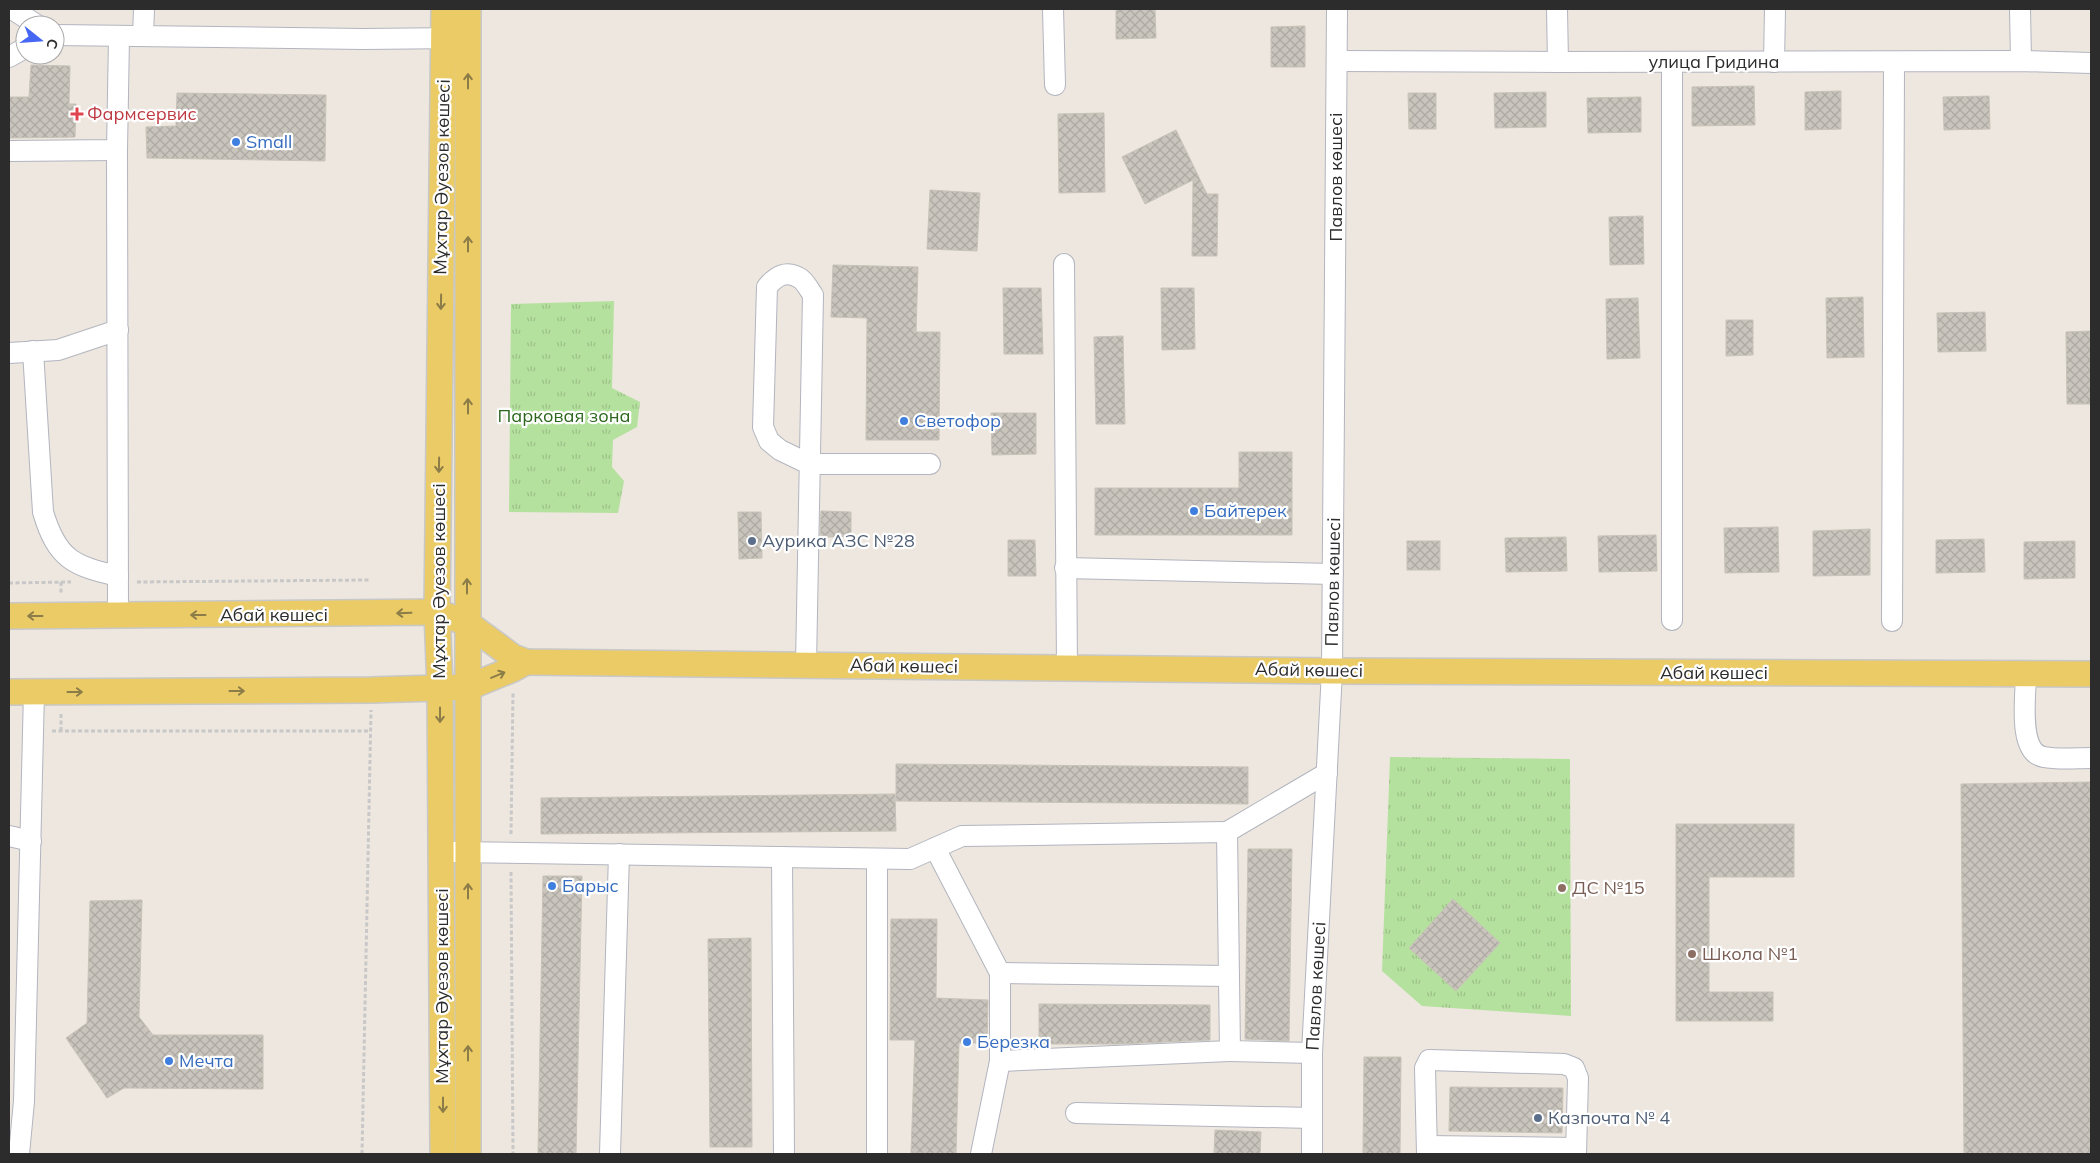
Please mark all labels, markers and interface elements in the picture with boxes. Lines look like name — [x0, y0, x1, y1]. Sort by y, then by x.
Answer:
north arrow — [15, 15, 65, 65]
text: С — [42, 37, 62, 51]
street label: улица Гридина — [1649, 50, 1779, 73]
one-way arrow — [463, 73, 473, 90]
street label: Мұхтар Әуезов көшесі — [428, 79, 455, 275]
place label: Фармсервис — [87, 102, 197, 125]
marker: Фармсервис — [71, 108, 83, 120]
street label: Павлов көшесі — [1324, 113, 1347, 241]
place label: Small — [246, 130, 292, 153]
marker: Small — [230, 136, 242, 148]
one-way arrow — [463, 236, 473, 252]
one-way arrow — [436, 294, 445, 310]
one-way arrow — [463, 398, 473, 414]
park label: Парковая зона — [498, 404, 630, 427]
place label: Светофор — [914, 409, 1001, 432]
marker: Светофор — [898, 415, 910, 427]
one-way arrow — [434, 456, 444, 473]
street label: Мұхтар Әуезов көшесі — [427, 483, 450, 679]
place label: Байтерек — [1204, 499, 1287, 522]
marker: Байтерек — [1188, 505, 1200, 517]
street label: Павлов көшесі — [1320, 517, 1345, 647]
place label: Аурика АЗС №28 — [762, 529, 915, 552]
marker: Аурика АЗС №28 — [746, 535, 758, 547]
one-way arrow — [462, 578, 472, 594]
street label: Абай көшесі — [220, 603, 328, 626]
one-way arrow — [396, 608, 412, 618]
one-way arrow — [190, 610, 206, 620]
one-way arrow — [28, 611, 44, 621]
street label: Абай көшесі — [850, 653, 958, 678]
street label: Абай көшесі — [1255, 657, 1363, 682]
street label: Абай көшесі — [1660, 661, 1768, 684]
one-way arrow — [490, 670, 505, 680]
one-way arrow — [229, 686, 245, 696]
one-way arrow — [66, 687, 83, 697]
one-way arrow — [435, 706, 445, 723]
place label: Барыс — [562, 874, 619, 897]
place label: ДС №15 — [1572, 876, 1645, 899]
marker: Барыс — [546, 880, 558, 892]
marker: ДС №15 — [1556, 882, 1568, 894]
one-way arrow — [463, 883, 473, 899]
street label: Мұхтар Әуезов көшесі — [430, 888, 453, 1084]
street label: Павлов көшесі — [1301, 921, 1330, 1051]
place label: Школа №1 — [1702, 942, 1798, 965]
marker: Школа №1 — [1686, 948, 1698, 960]
place label: Березка — [977, 1030, 1050, 1053]
marker: Березка — [961, 1036, 973, 1048]
one-way arrow — [463, 1045, 473, 1062]
place label: Мечта — [179, 1049, 234, 1072]
marker: Мечта — [163, 1055, 175, 1067]
one-way arrow — [438, 1096, 448, 1113]
place label: Казпочта № 4 — [1548, 1106, 1670, 1129]
marker: Казпочта № 4 — [1532, 1112, 1544, 1124]

